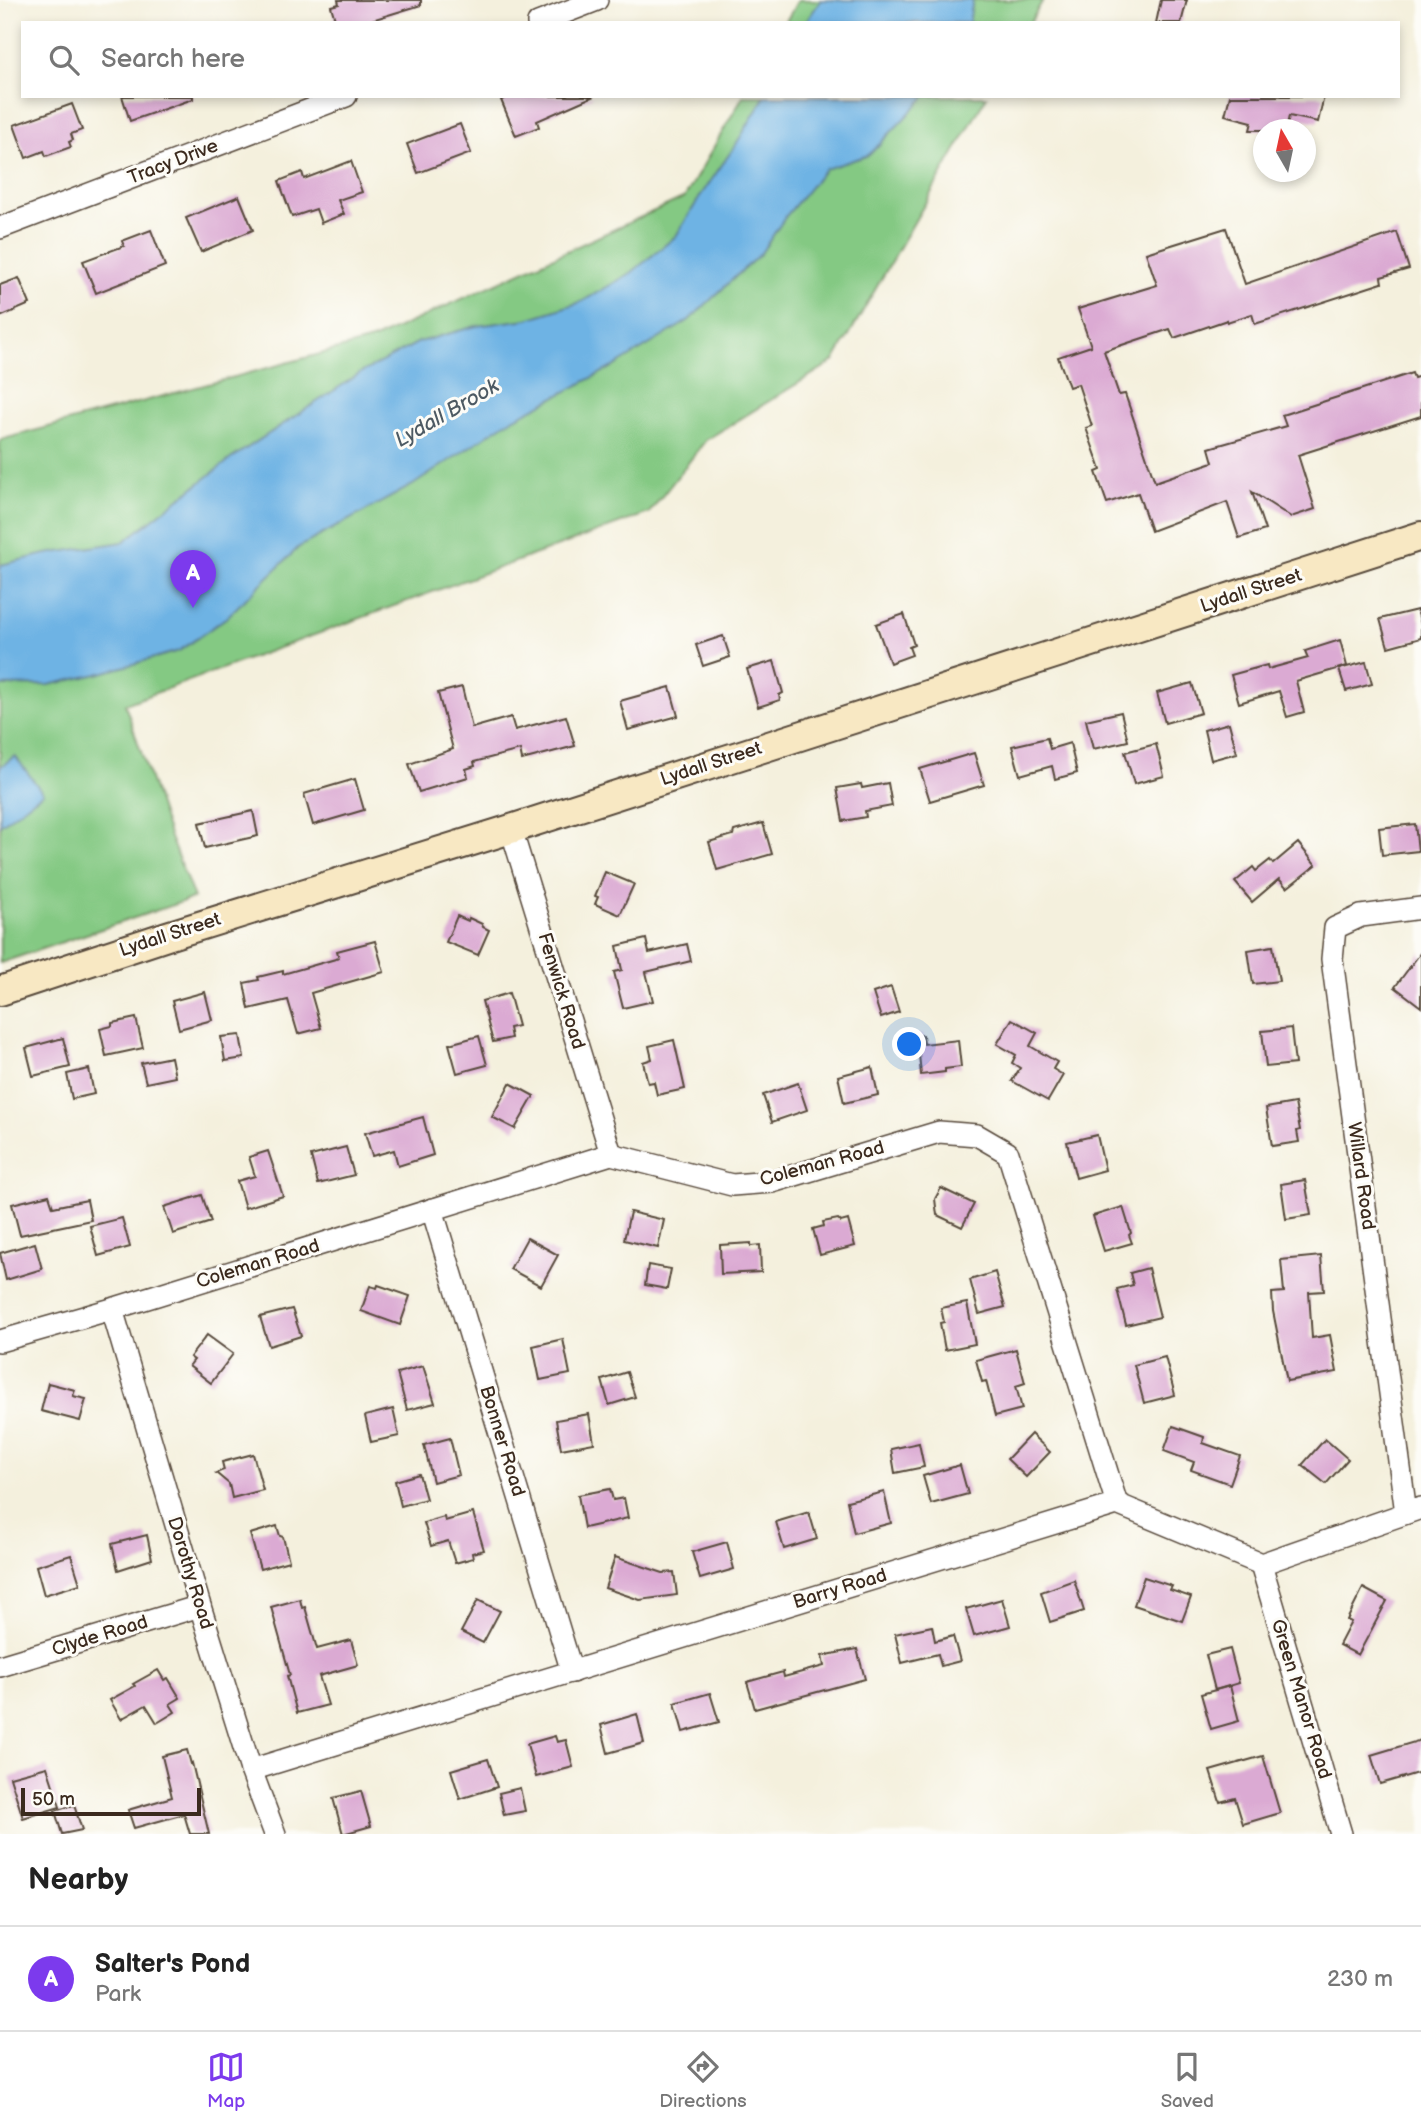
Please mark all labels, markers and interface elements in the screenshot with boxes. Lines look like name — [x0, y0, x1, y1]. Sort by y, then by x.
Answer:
search box — [21, 21, 1400, 98]
icon: search — [45, 41, 83, 79]
text: Search here — [101, 44, 245, 75]
north arrow — [1253, 119, 1316, 182]
street label: Tracy Drive — [125, 134, 221, 190]
water label: Lydall Brook — [391, 373, 504, 453]
pin: A — [170, 550, 216, 608]
street label: Lydall Street — [1197, 564, 1305, 618]
street label: Lydall Street — [657, 737, 765, 791]
street label: Lydall Street — [116, 908, 224, 962]
street label: Fenwick Road — [532, 930, 590, 1052]
your location — [892, 1027, 926, 1061]
street label: Willard Road — [1342, 1121, 1380, 1231]
street label: Coleman Road — [757, 1136, 887, 1192]
street label: Coleman Road — [193, 1234, 323, 1294]
street label: Bonner Road — [474, 1383, 530, 1499]
street label: Dorothy Road — [162, 1514, 218, 1632]
street label: Barry Road — [790, 1564, 890, 1614]
street label: Clyde Road — [49, 1611, 151, 1661]
street label: Green Manor Road — [1266, 1616, 1336, 1782]
scale bar — [21, 1785, 201, 1817]
text: 50 m — [32, 1788, 75, 1811]
text: Nearby — [28, 1862, 128, 1898]
text: Salter's Pond — [95, 1949, 250, 1980]
text: A — [44, 1965, 58, 1993]
text: 230 m — [1327, 1965, 1393, 1993]
text: Park — [95, 1980, 141, 2008]
tab: Map — [207, 2048, 245, 2113]
tab: Directions — [659, 2048, 747, 2113]
tab: Saved — [1161, 2048, 1214, 2113]

